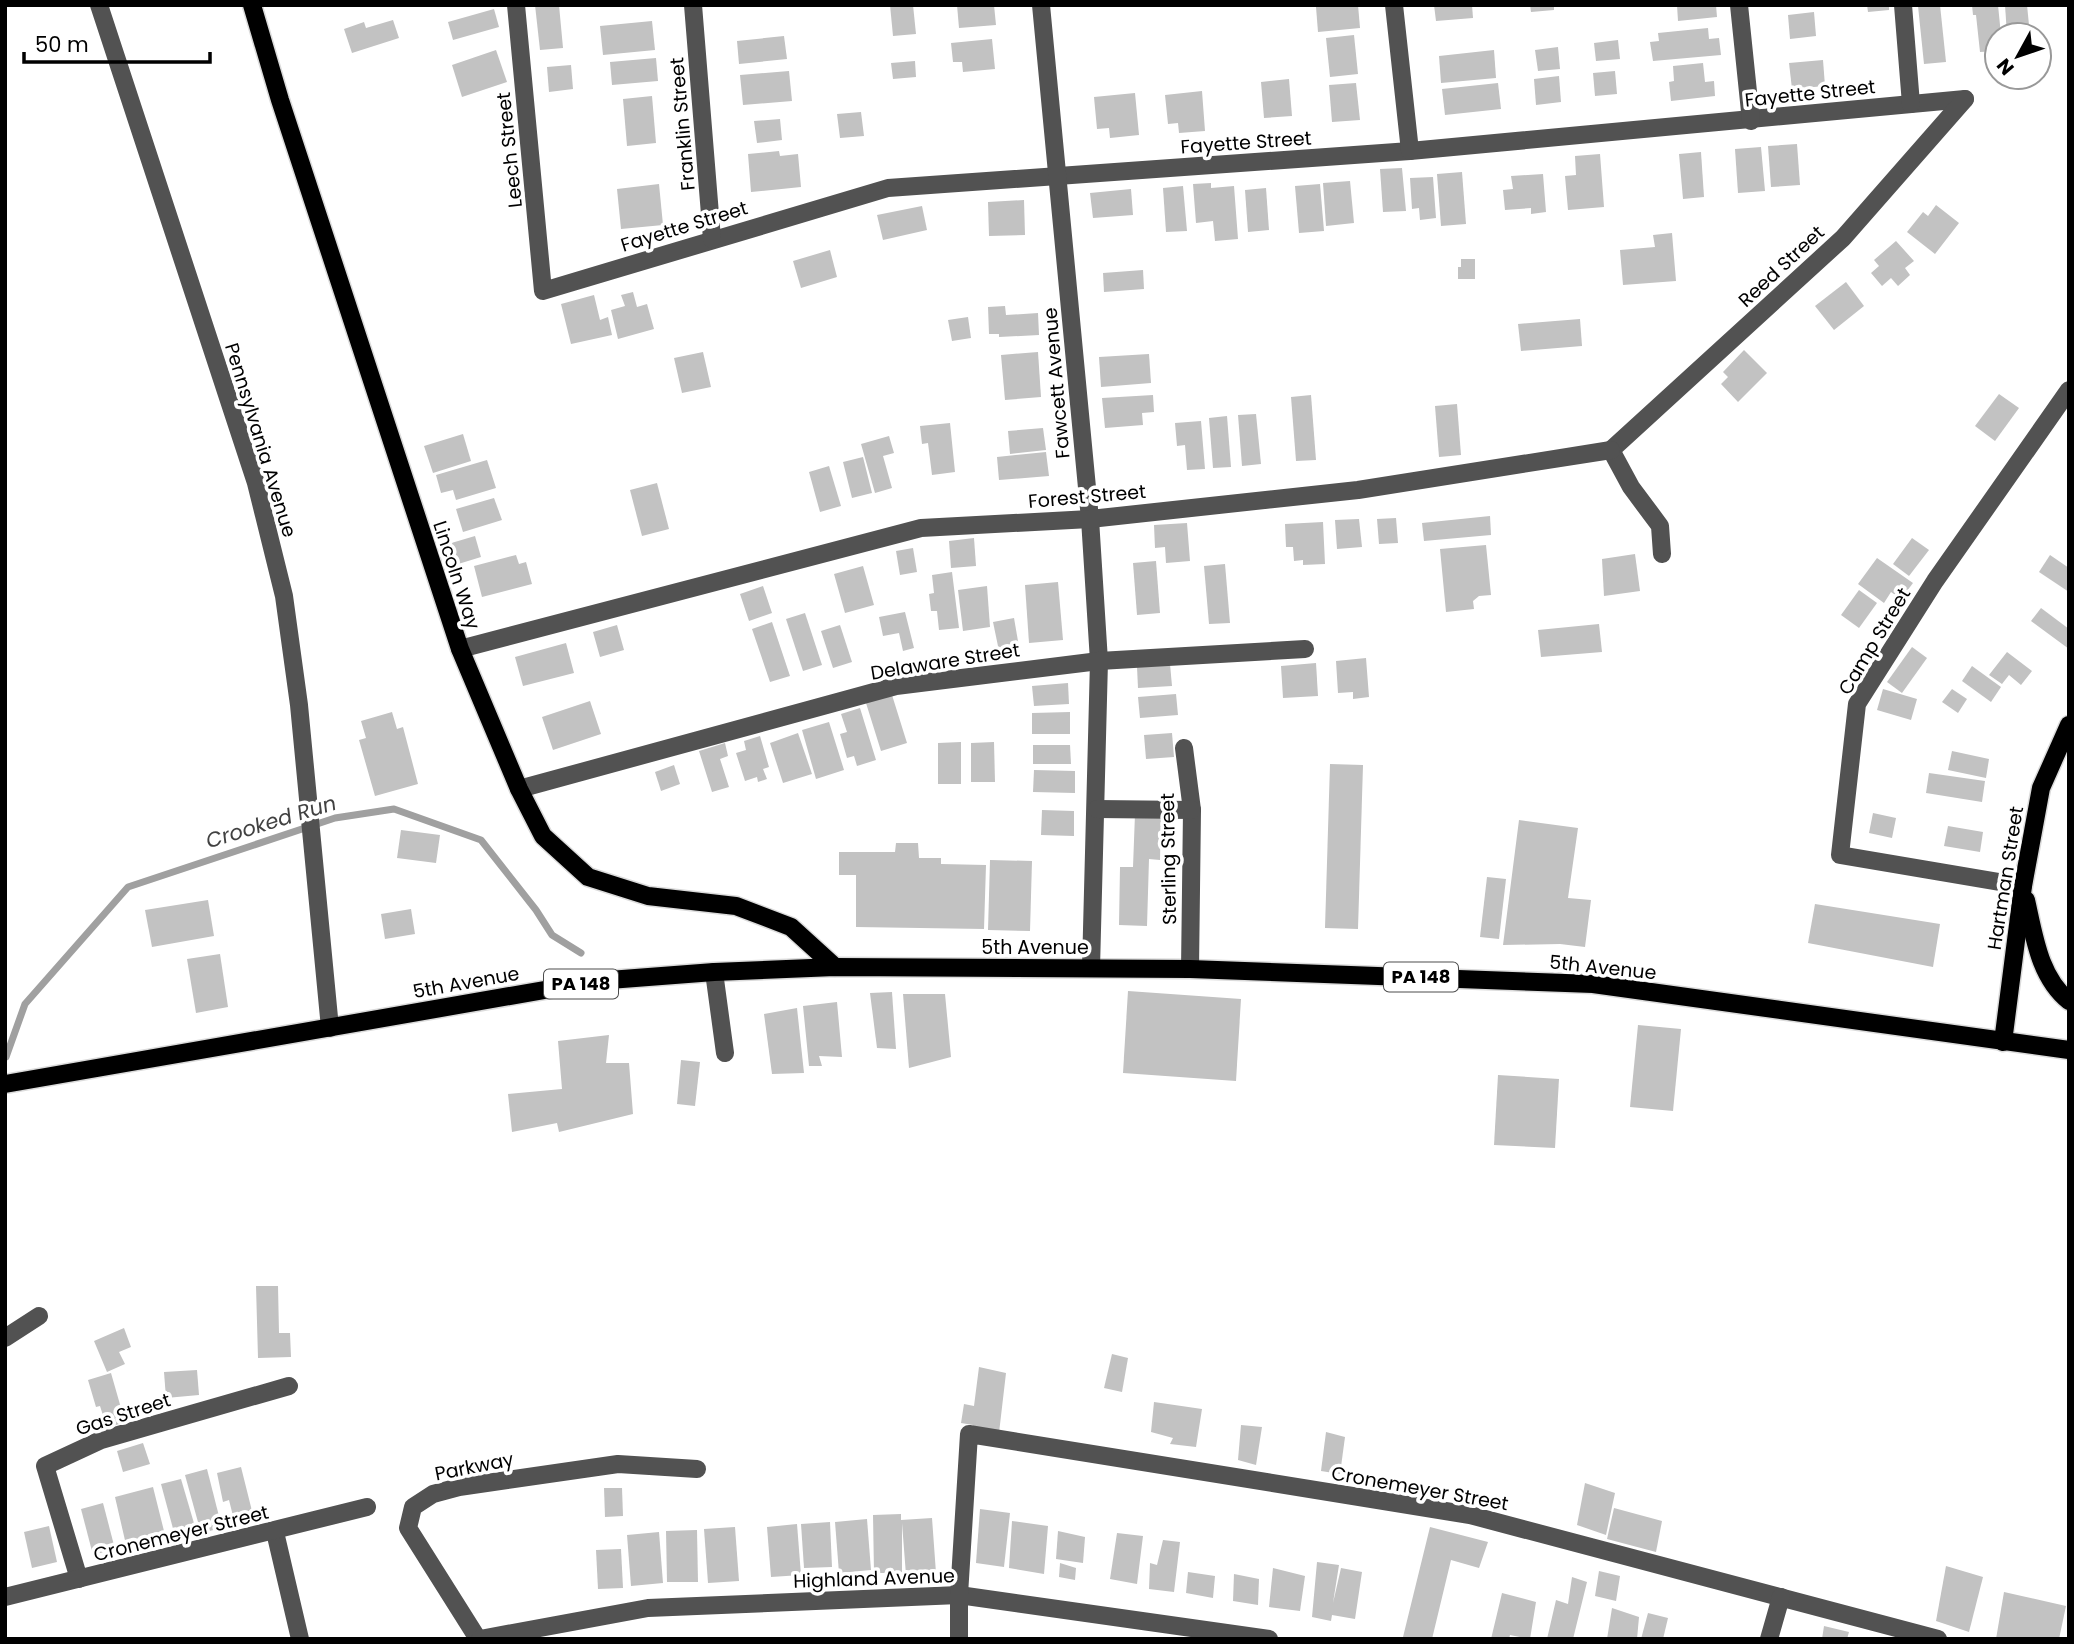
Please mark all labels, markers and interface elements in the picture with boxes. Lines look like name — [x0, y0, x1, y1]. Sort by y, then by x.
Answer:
scale bar — [24, 21, 210, 65]
north arrow — [1983, 21, 2053, 91]
text: 50 m — [35, 30, 89, 59]
text: N — [1990, 52, 2020, 81]
street label: Franklin Street — [663, 56, 702, 192]
street label: Fayette Street — [1743, 73, 1877, 114]
street label: Leech Street — [490, 91, 529, 209]
street label: Fayette Street — [1180, 124, 1313, 161]
street label: Fayette Street — [617, 194, 751, 259]
street label: Reed Street — [1732, 219, 1830, 313]
street label: Fawcett Avenue — [1036, 306, 1077, 460]
street label: Pennsylvania Avenue — [218, 340, 303, 541]
street label: Forest Street — [1027, 478, 1147, 515]
street label: Lincoln Way — [426, 517, 487, 633]
street label: Camp Street — [1832, 583, 1917, 700]
street label: Delaware Street — [869, 636, 1022, 687]
water label: Crooked Run — [202, 788, 340, 855]
street label: Sterling Street — [1154, 793, 1183, 925]
street label: Hartman Street — [1981, 804, 2030, 952]
street label: 5th Avenue — [981, 934, 1089, 961]
street label: 5th Avenue — [1548, 948, 1658, 987]
street label: 5th Avenue — [411, 960, 521, 1005]
road number: PA 148 — [1384, 962, 1458, 992]
road number: PA 148 — [544, 970, 618, 999]
street label: Gas Street — [72, 1386, 174, 1442]
street label: Parkway — [432, 1446, 516, 1487]
street label: Cronemeyer Street — [1329, 1460, 1511, 1517]
street label: Cronemeyer Street — [91, 1499, 272, 1568]
street label: Highland Avenue — [793, 1562, 955, 1595]

